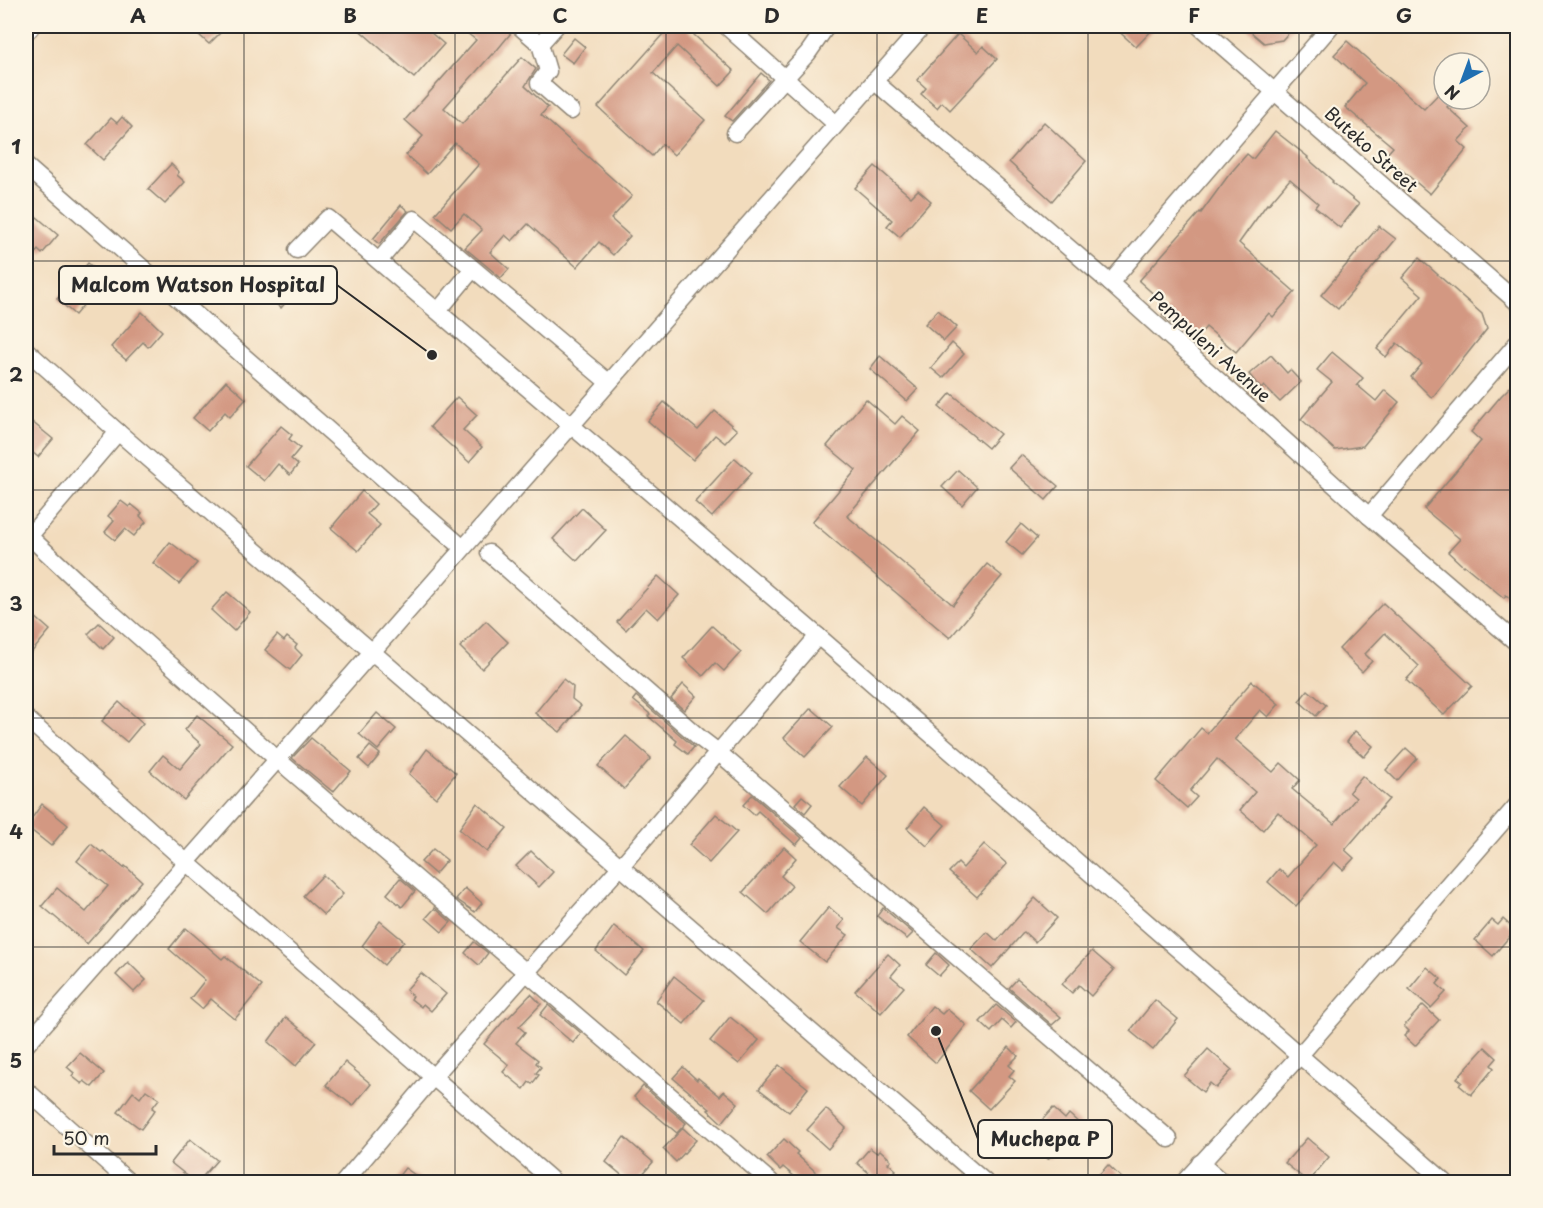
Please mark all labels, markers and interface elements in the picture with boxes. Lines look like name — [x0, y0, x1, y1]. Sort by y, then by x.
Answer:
text: A — [130, 0, 146, 30]
text: B — [343, 0, 357, 30]
text: C — [552, 0, 568, 30]
text: D — [764, 0, 780, 30]
text: E — [976, 0, 988, 30]
text: F — [1188, 0, 1200, 30]
text: G — [1396, 0, 1412, 30]
north arrow — [1432, 51, 1492, 111]
text: N — [1439, 80, 1464, 106]
street label: Buteko Street — [1319, 100, 1425, 198]
text: 1 — [11, 131, 21, 161]
callout: Malcom Watson Hospital — [59, 266, 337, 304]
text: Malcom Watson Hospital — [71, 269, 325, 299]
street label: Pempuleni Avenue — [1144, 284, 1278, 408]
text: 2 — [9, 359, 23, 389]
text: 3 — [9, 588, 23, 618]
text: 4 — [9, 816, 23, 846]
text: 5 — [10, 1045, 22, 1075]
scale bar — [54, 1118, 156, 1156]
callout: Muchepa P — [978, 1120, 1112, 1158]
text: Muchepa P — [991, 1123, 1100, 1153]
text: 50 m — [63, 1124, 110, 1151]

